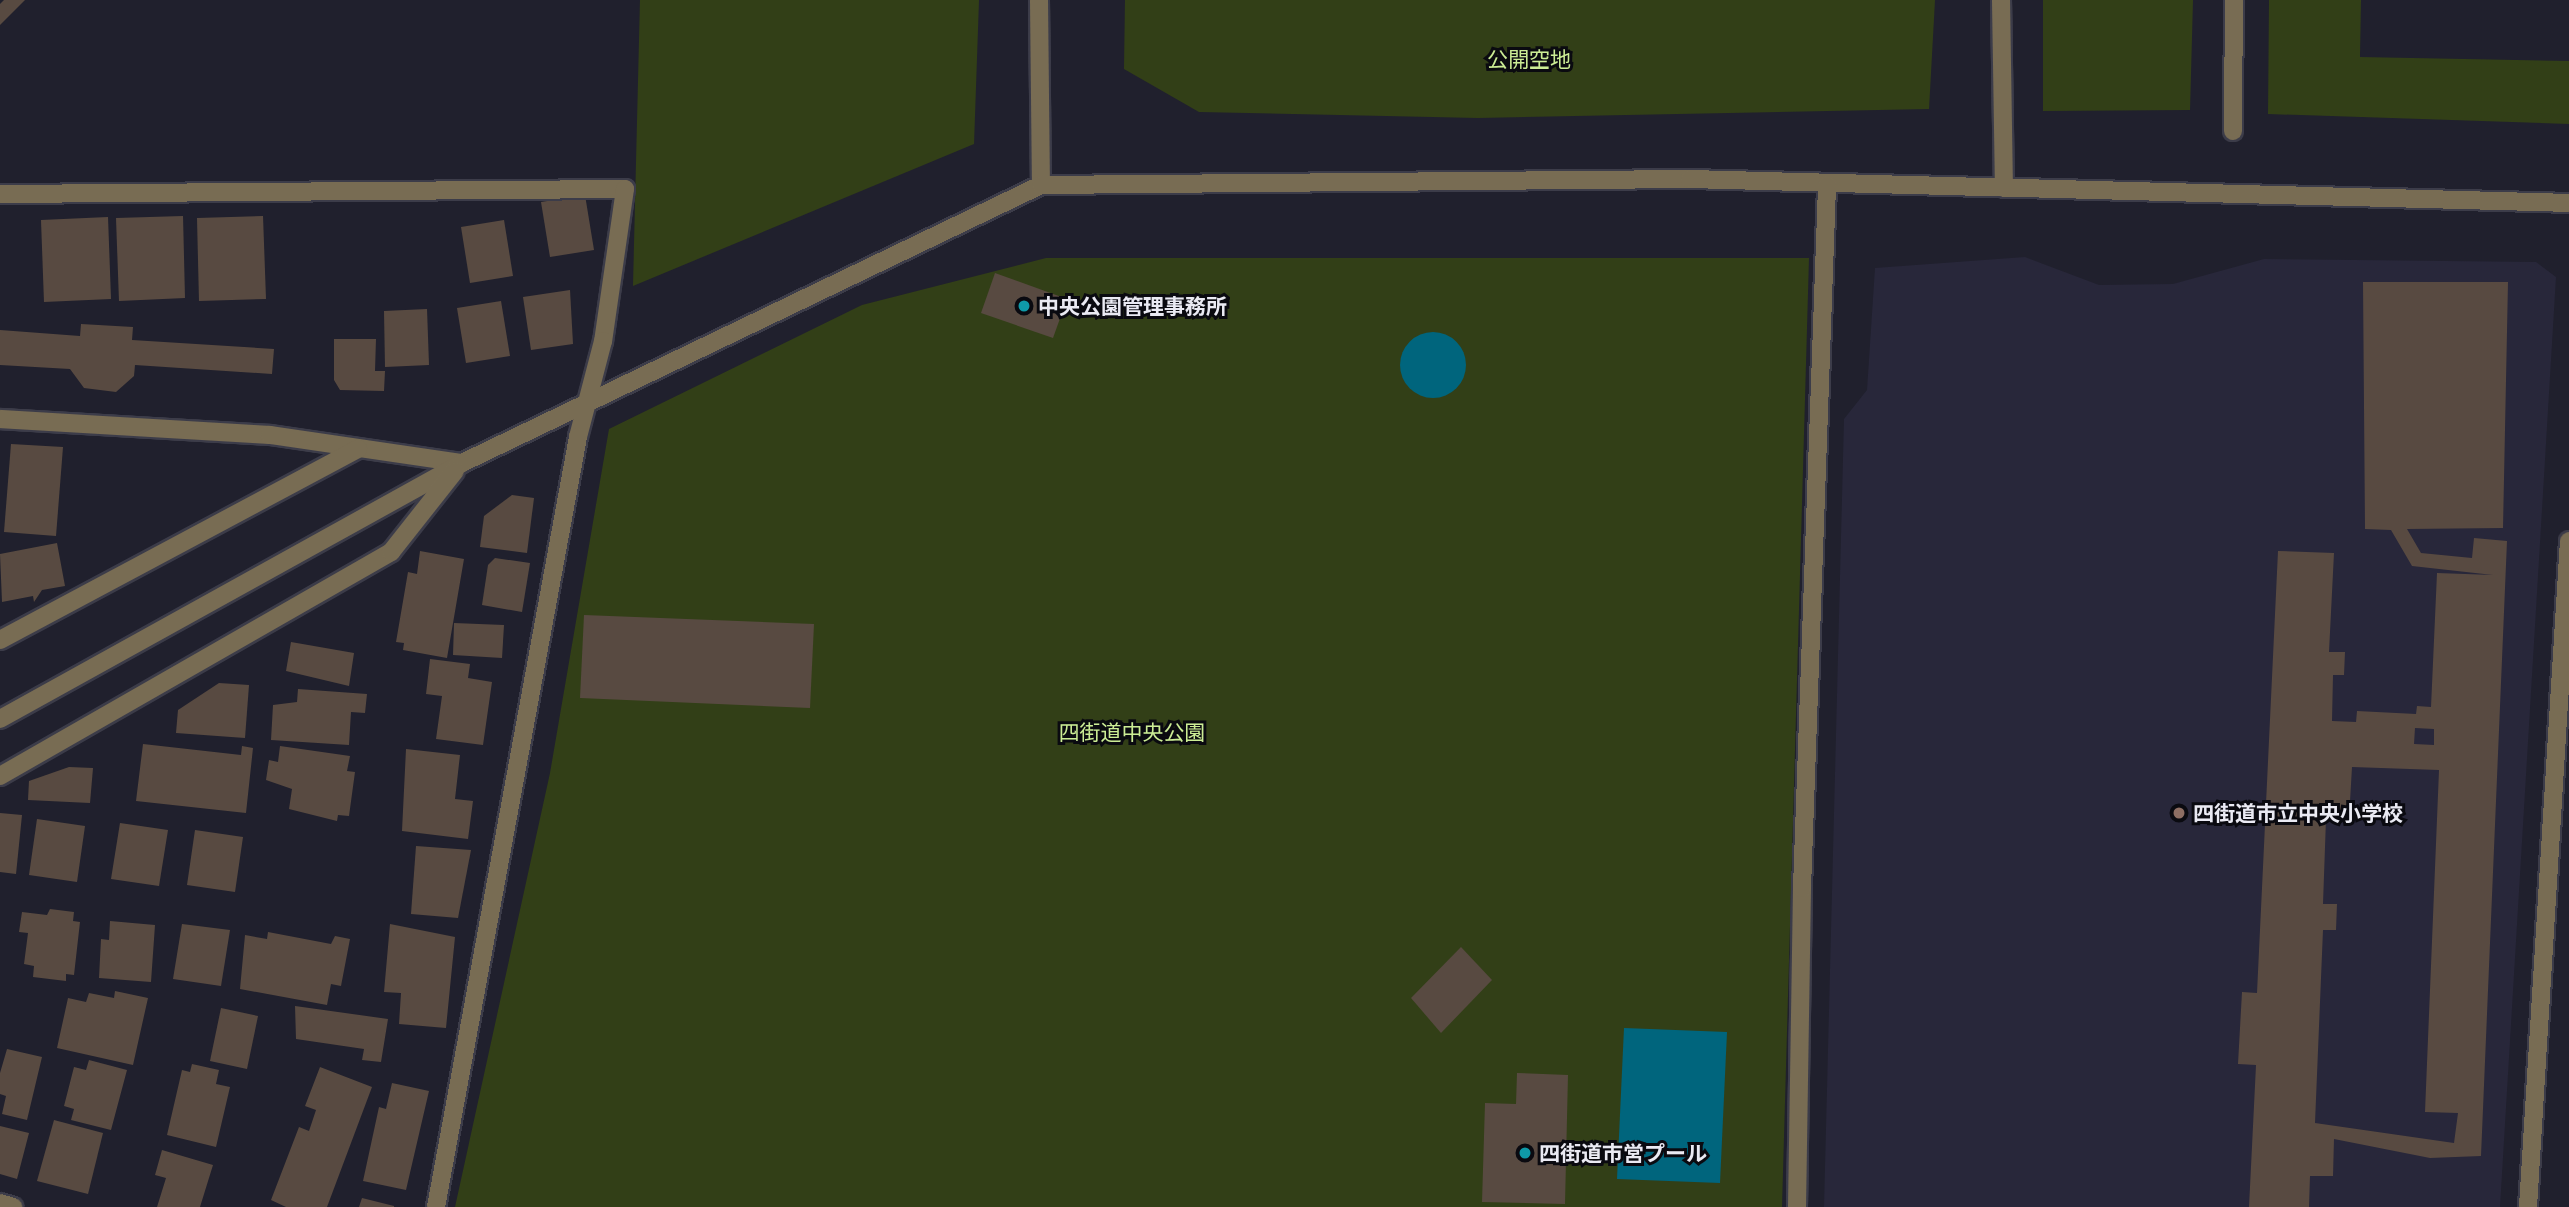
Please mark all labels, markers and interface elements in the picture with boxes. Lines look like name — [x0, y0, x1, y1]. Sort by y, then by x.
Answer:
park label: 公開空地 — [1487, 46, 1571, 72]
place label: 中央公園管理事務所 — [1038, 293, 1227, 319]
marker: 中央公園管理事務所 — [1016, 298, 1032, 314]
park label: 四街道中央公園 — [1059, 719, 1205, 745]
place label: 四街道市立中央小学校 — [2193, 800, 2403, 826]
marker: 四街道市立中央小学校 — [2171, 805, 2187, 821]
place label: 四街道市営プール — [1539, 1140, 1707, 1166]
marker: 四街道市営プール — [1517, 1145, 1533, 1161]

